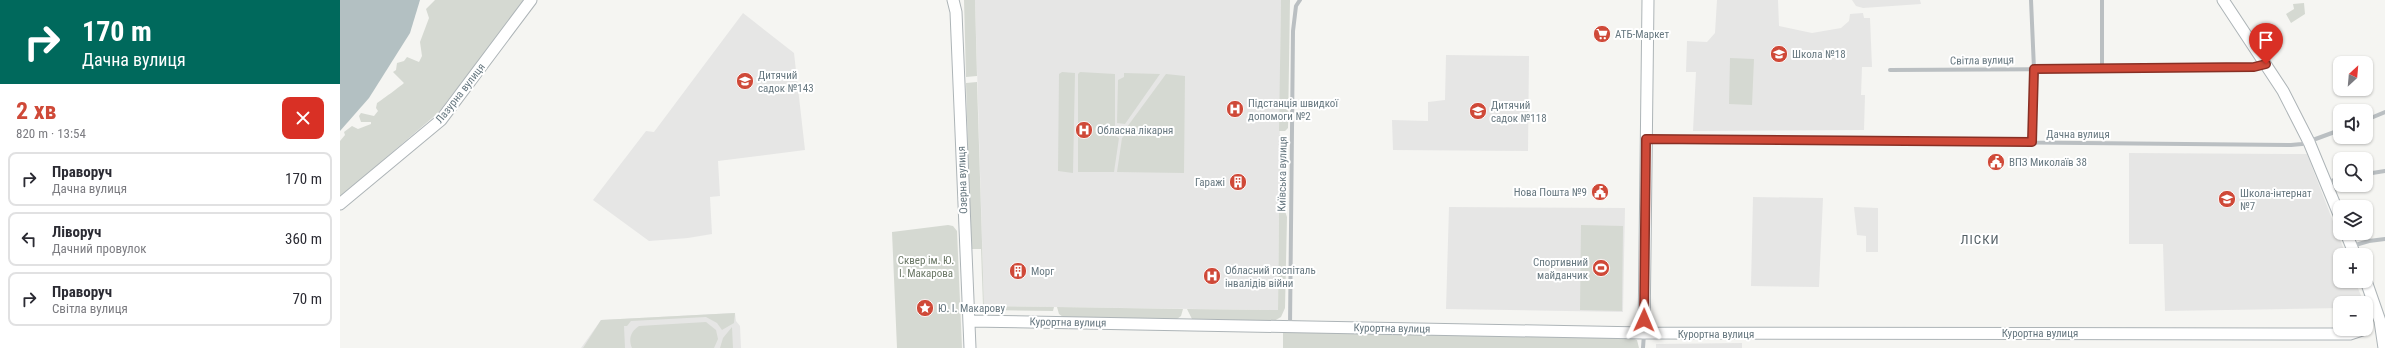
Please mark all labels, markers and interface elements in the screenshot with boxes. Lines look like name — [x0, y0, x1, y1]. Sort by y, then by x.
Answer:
text: 170 m — [82, 15, 152, 48]
icon: right — [16, 16, 68, 68]
pin — [2249, 23, 2283, 64]
supermarket icon: АТБ-Маркет — [1592, 24, 1612, 44]
place label: АТБ-Маркет — [1615, 28, 1669, 41]
icon: arrive — [2255, 29, 2277, 51]
school or university icon: Школа №18 — [1769, 44, 1789, 64]
place label: Школа №18 — [1792, 48, 1846, 61]
text: Дачна вулиця — [82, 49, 186, 70]
street label: Світла вулиця — [1950, 53, 2014, 68]
north arrow — [2333, 56, 2373, 96]
map controls — [2333, 56, 2373, 336]
street label: Лазурна вулиця — [433, 61, 488, 126]
place label: Дитячий садок №143 — [758, 69, 814, 95]
school or university icon: Дитячий садок №143 — [735, 71, 755, 91]
text: 2 хв — [16, 97, 56, 125]
button: close — [282, 97, 324, 139]
place label: Підстанція швидкої допомоги №2 — [1248, 97, 1339, 123]
hospital icon: Підстанція швидкої допомоги №2 — [1225, 99, 1245, 119]
place label: Дитячий садок №118 — [1491, 99, 1547, 125]
school or university icon: Дитячий садок №118 — [1468, 101, 1488, 121]
button: sound — [2333, 104, 2373, 144]
hospital icon: Обласна лікарня — [1074, 120, 1094, 140]
place label: Обласна лікарня — [1097, 124, 1173, 137]
text: 820 m · 13:54 — [16, 126, 86, 141]
street label: Дачна вулиця — [2046, 128, 2110, 141]
street label: Київська вулиця — [1275, 136, 1290, 212]
street label: Озерна вулиця — [955, 146, 970, 214]
public building icon: ВПЗ Миколаїв 38 — [1986, 152, 2006, 172]
button: search — [2333, 152, 2373, 192]
place label: ВПЗ Миколаїв 38 — [2009, 156, 2087, 169]
text: Праворуч — [52, 163, 112, 181]
icon: right — [18, 168, 40, 190]
text: 170 m — [285, 170, 322, 188]
building icon: Гаражі — [1228, 172, 1248, 192]
place label: Гаражі — [1195, 176, 1225, 189]
text: Дачна вулиця — [52, 181, 127, 196]
public building icon: Нова Пошта №9 — [1590, 182, 1610, 202]
place label: Нова Пошта №9 — [1514, 186, 1587, 199]
place label: Школа-інтернат №7 — [2240, 187, 2312, 213]
school or university icon: Школа-інтернат №7 — [2217, 189, 2237, 209]
button: layers — [2333, 200, 2373, 240]
text: Ліворуч — [52, 223, 101, 241]
icon: left — [18, 228, 40, 250]
text: 360 m — [285, 230, 322, 248]
district label: ЛІСКИ — [1961, 232, 1999, 247]
text: Дачний провулок — [52, 241, 146, 256]
button: + — [2333, 248, 2373, 288]
park label: Сквер ім. Ю. І. Макарова — [898, 254, 954, 280]
place label: Спортивний майданчик — [1533, 256, 1589, 282]
sports icon: Спортивний майданчик — [1591, 258, 1611, 278]
building icon: Морг — [1008, 261, 1028, 281]
place label: Обласний госпіталь інвалідів війни — [1225, 264, 1316, 290]
place label: Морг — [1031, 265, 1054, 278]
hospital icon: Обласний госпіталь інвалідів війни — [1202, 266, 1222, 286]
text: Праворуч — [52, 283, 112, 301]
icon: right — [18, 288, 40, 310]
text: 70 m — [292, 290, 322, 308]
button: − — [2333, 296, 2373, 336]
place icon: Ю. І. Макарову — [915, 298, 935, 318]
position arrow — [1623, 299, 1665, 341]
text: Світла вулиця — [52, 301, 128, 316]
place label: Ю. І. Макарову — [938, 302, 1006, 315]
street label: Курортна вулиця — [1030, 315, 1106, 330]
street label: Курортна вулиця — [1354, 321, 1430, 336]
street label: Курортна вулиця — [2002, 327, 2078, 340]
street label: Курортна вулиця — [1678, 328, 1754, 341]

